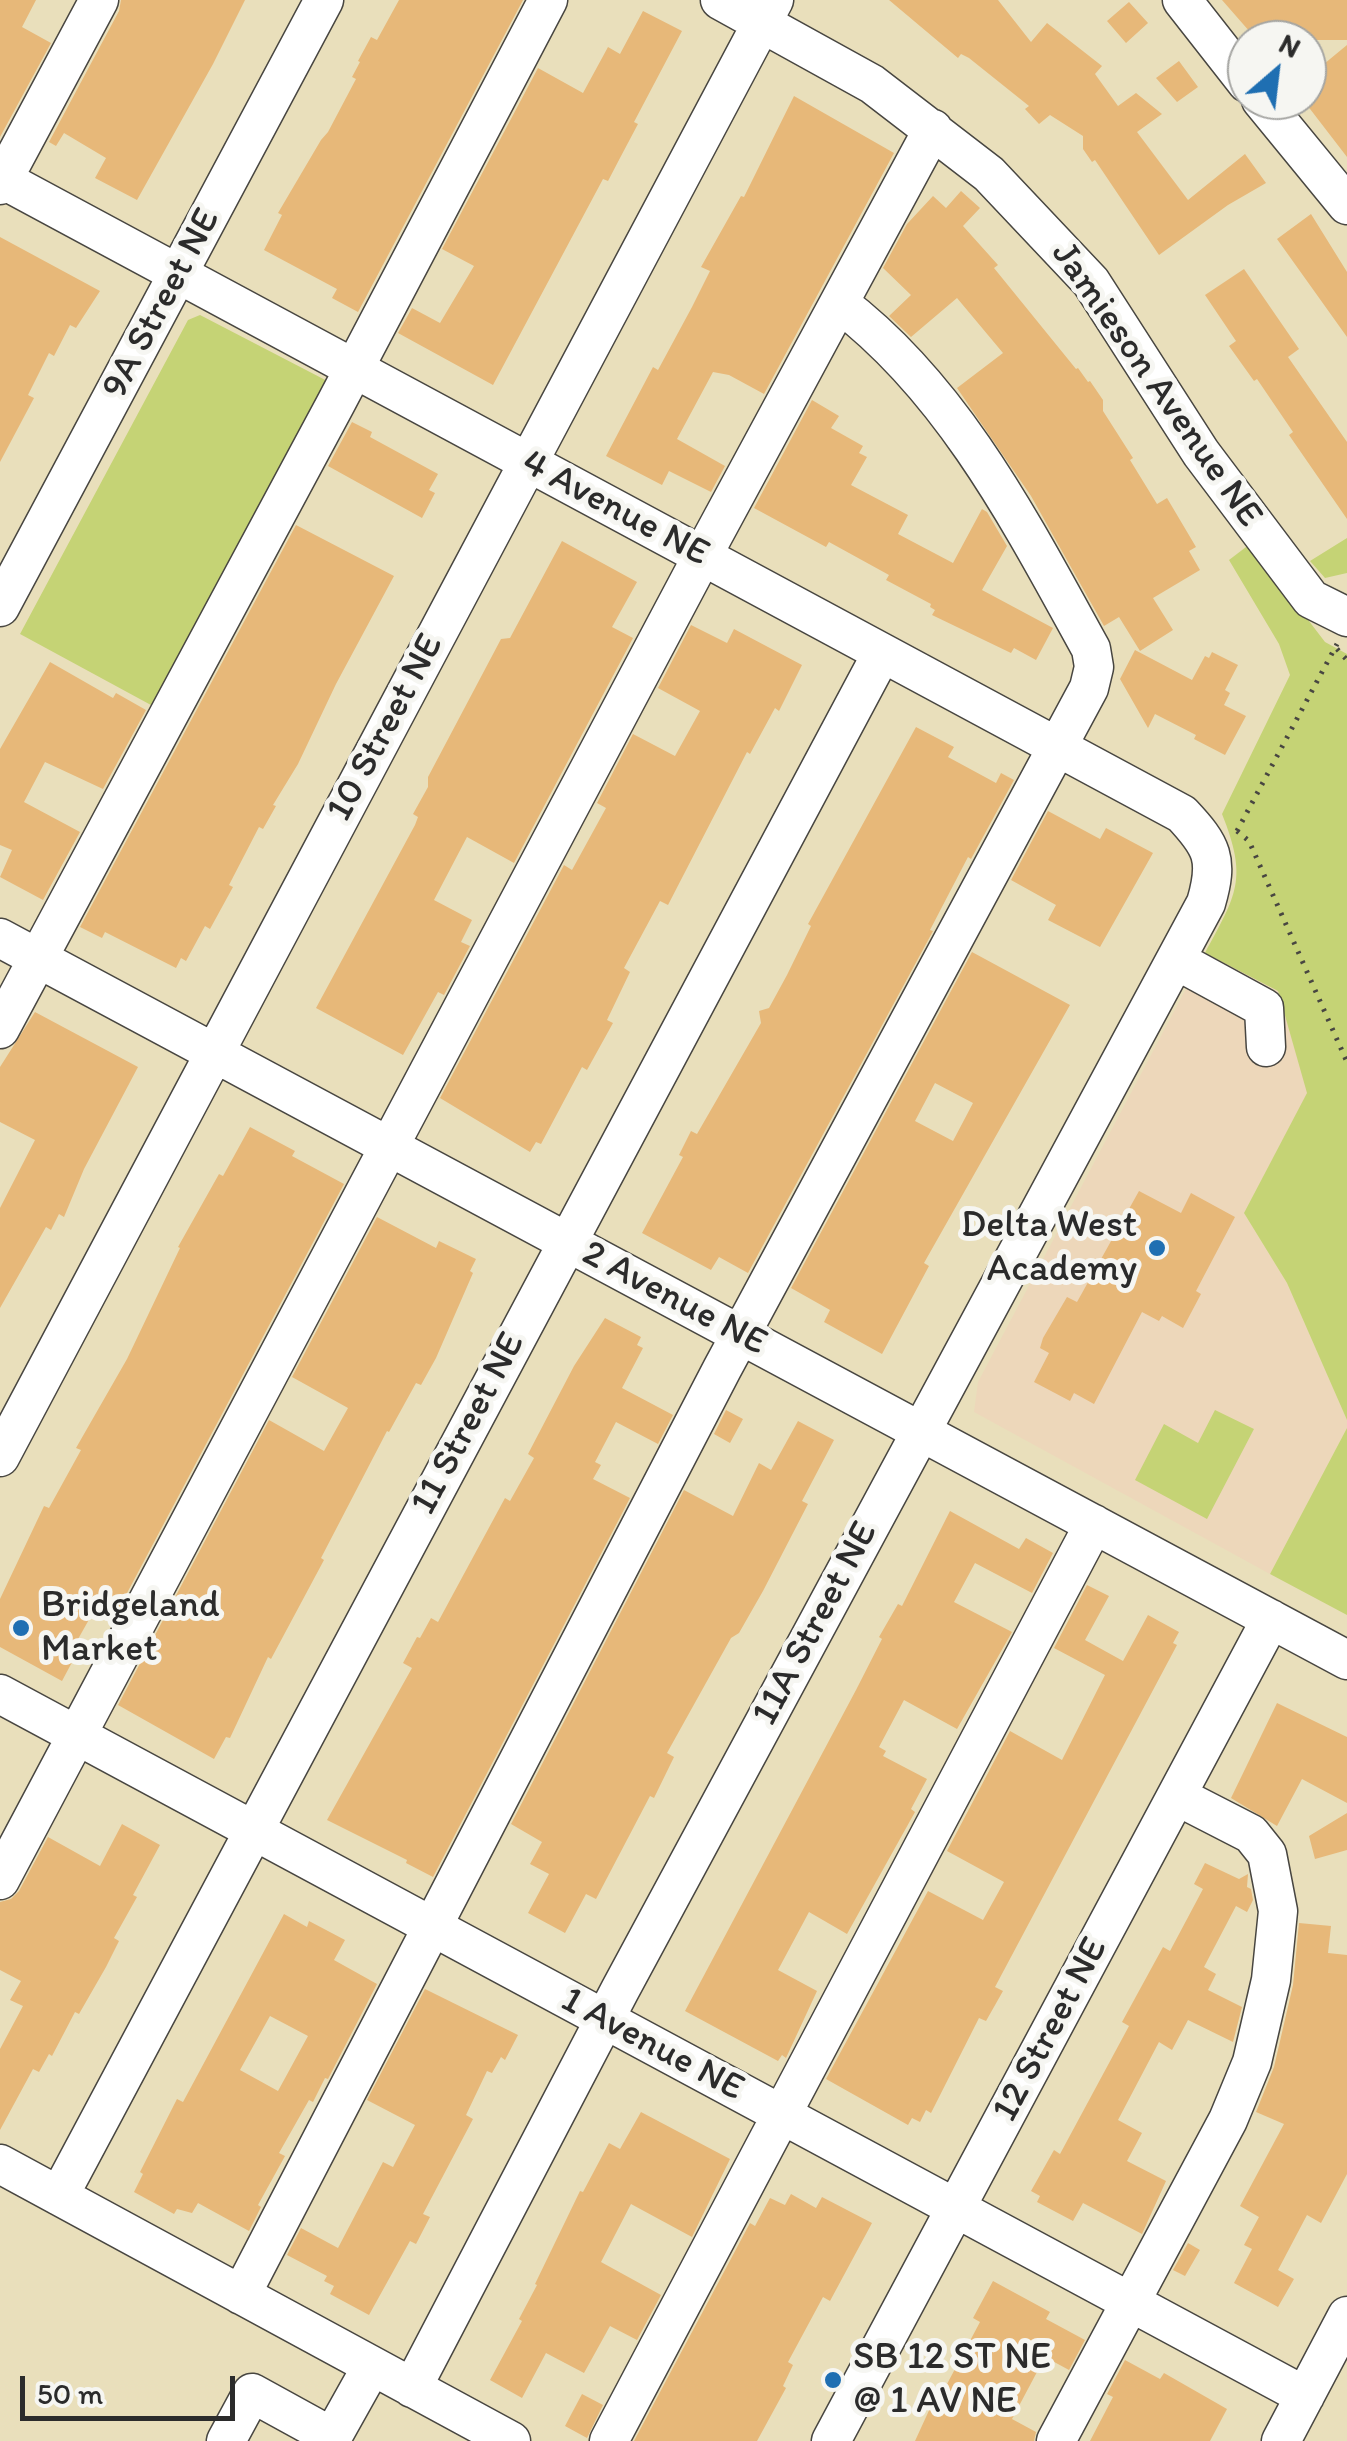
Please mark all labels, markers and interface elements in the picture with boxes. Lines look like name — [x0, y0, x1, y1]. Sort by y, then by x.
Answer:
north arrow — [1227, 20, 1327, 120]
text: N — [1274, 26, 1306, 65]
street label: 9A Street NE — [93, 201, 231, 407]
street label: Jamieson Avenue NE — [1040, 233, 1272, 537]
street label: 4 Avenue NE — [514, 441, 716, 577]
street label: 10 Street NE — [318, 627, 454, 829]
place label: Delta West Academy — [961, 1203, 1137, 1292]
street label: 2 Avenue NE — [574, 1231, 774, 1367]
marker: Delta West Academy — [1146, 1237, 1168, 1259]
street label: 11 Street NE — [402, 1325, 536, 1523]
street label: 11A Street NE — [743, 1515, 889, 1733]
place label: Bridgeland Market — [41, 1583, 220, 1672]
marker: Bridgeland Market — [10, 1617, 32, 1639]
street label: 12 Street NE — [984, 1930, 1118, 2130]
street label: 1 Avenue NE — [553, 1978, 751, 2112]
place label: SB 12 ST NE @ 1 AV NE — [853, 2335, 1051, 2424]
scale bar — [25, 2356, 240, 2418]
marker: SB 12 ST NE @ 1 AV NE — [822, 2369, 844, 2391]
text: 50 m — [37, 2375, 103, 2412]

